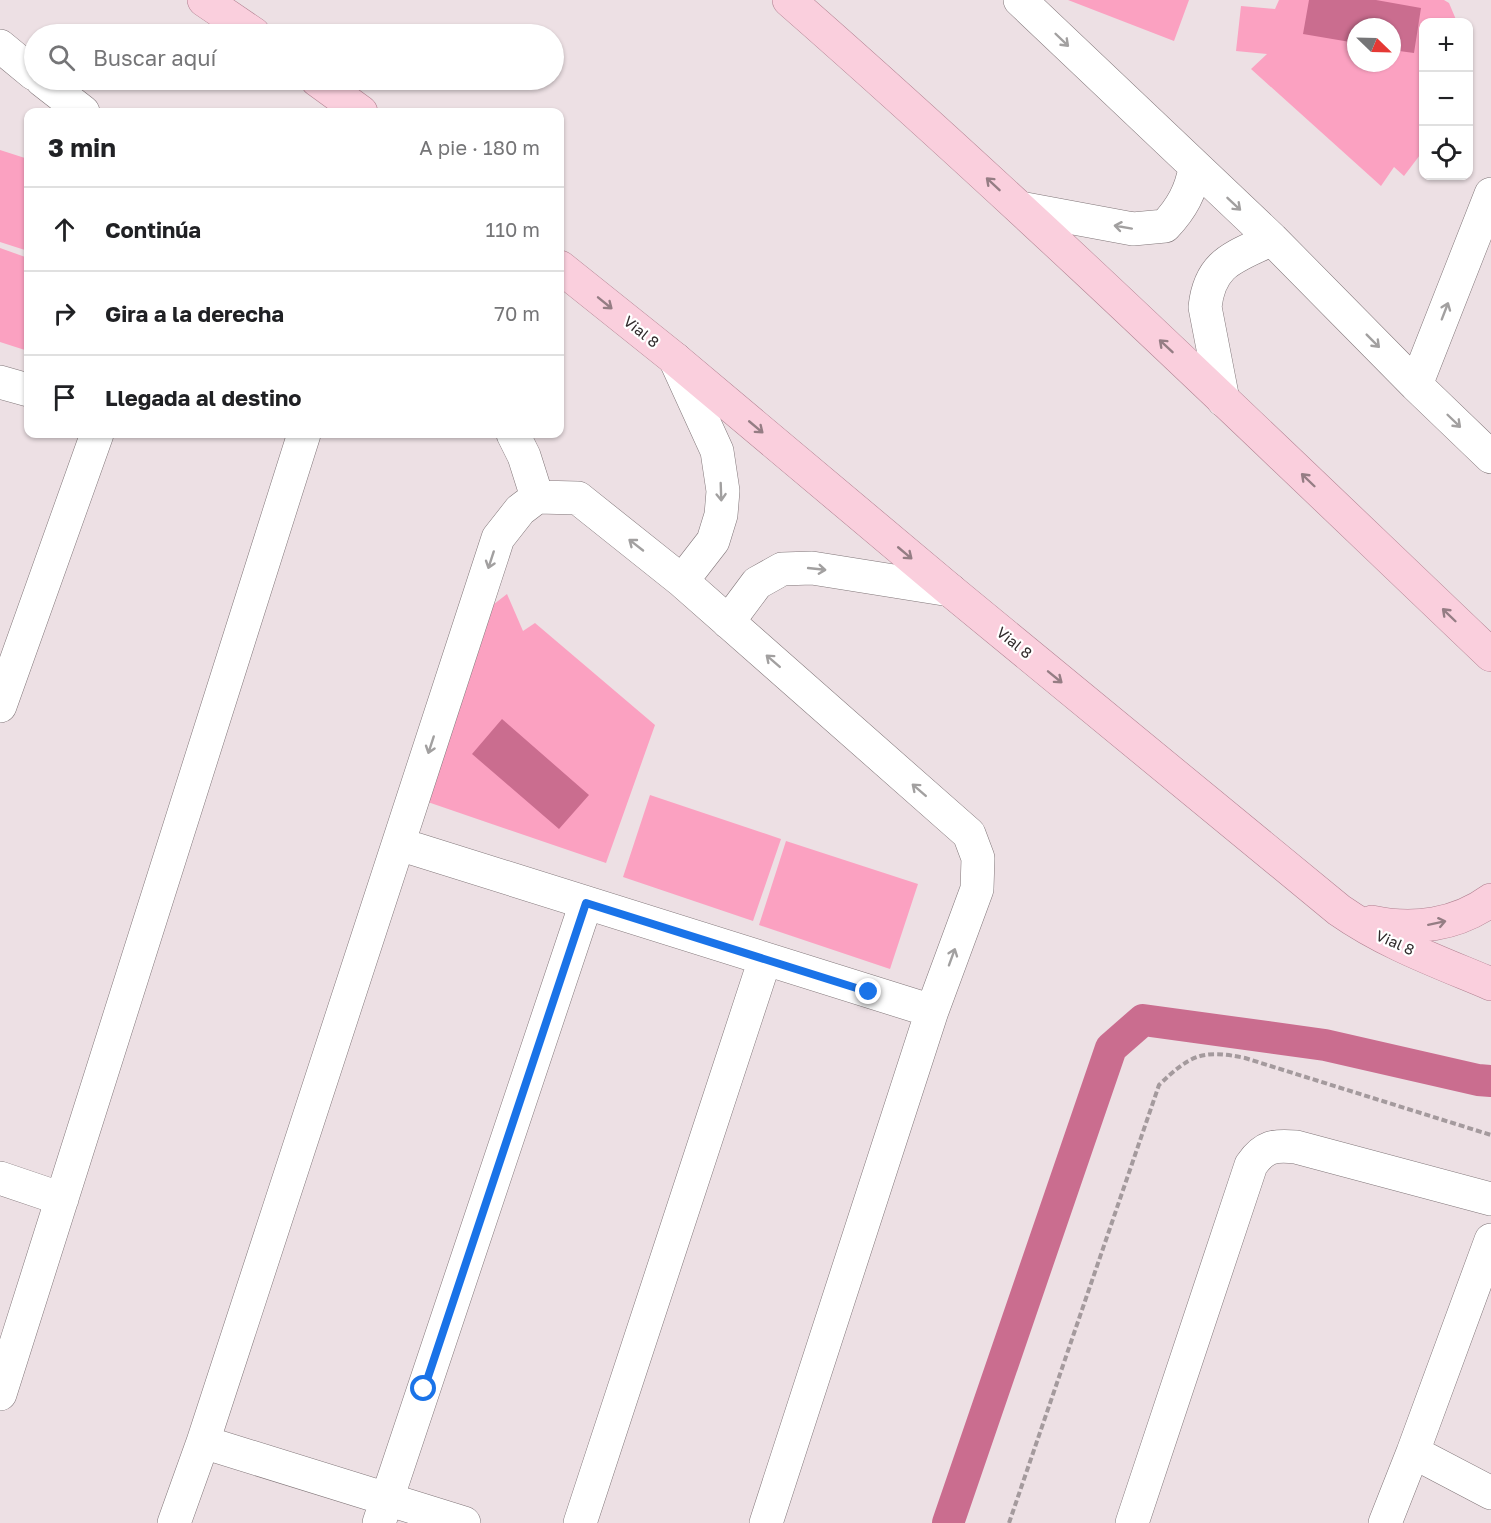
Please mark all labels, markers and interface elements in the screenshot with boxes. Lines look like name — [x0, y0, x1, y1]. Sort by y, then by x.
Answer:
north arrow — [1347, 18, 1401, 72]
map controls — [1419, 18, 1473, 180]
button: + — [1419, 18, 1473, 72]
search box — [24, 24, 564, 90]
one-way arrow — [1055, 33, 1070, 48]
icon: search — [45, 41, 78, 74]
text: Buscar aquí — [93, 44, 216, 71]
button: − — [1419, 72, 1473, 126]
button: locate — [1419, 126, 1473, 180]
text: 3 min — [48, 132, 116, 163]
text: A pie · 180 m — [419, 135, 540, 159]
one-way arrow — [986, 177, 1001, 191]
one-way arrow — [1226, 197, 1241, 211]
icon: ahead — [48, 213, 81, 246]
text: Continúa — [105, 216, 201, 243]
text: 110 m — [486, 217, 540, 241]
one-way arrow — [1114, 221, 1134, 232]
icon: right — [48, 297, 81, 330]
one-way arrow — [597, 297, 613, 310]
text: Gira a la derecha — [105, 300, 284, 327]
text: 70 m — [494, 301, 540, 325]
one-way arrow — [1440, 303, 1451, 321]
street label: Vial 8 — [620, 312, 663, 351]
one-way arrow — [1365, 334, 1380, 349]
one-way arrow — [1159, 339, 1174, 353]
icon: arrive — [48, 381, 81, 414]
text: Llegada al destino — [105, 384, 302, 411]
one-way arrow — [1446, 414, 1461, 428]
one-way arrow — [748, 420, 763, 434]
one-way arrow — [1300, 473, 1315, 488]
one-way arrow — [716, 482, 727, 502]
one-way arrow — [629, 538, 645, 551]
one-way arrow — [897, 546, 913, 559]
one-way arrow — [485, 550, 496, 569]
one-way arrow — [807, 564, 826, 575]
one-way arrow — [1441, 608, 1456, 622]
street label: Vial 8 — [993, 623, 1036, 662]
one-way arrow — [766, 654, 781, 668]
one-way arrow — [1047, 670, 1063, 683]
one-way arrow — [425, 735, 436, 754]
one-way arrow — [912, 783, 927, 797]
one-way arrow — [1427, 917, 1446, 928]
street label: Vial 8 — [1373, 926, 1417, 958]
one-way arrow — [948, 948, 959, 966]
route end — [855, 978, 881, 1004]
route start — [410, 1375, 436, 1401]

